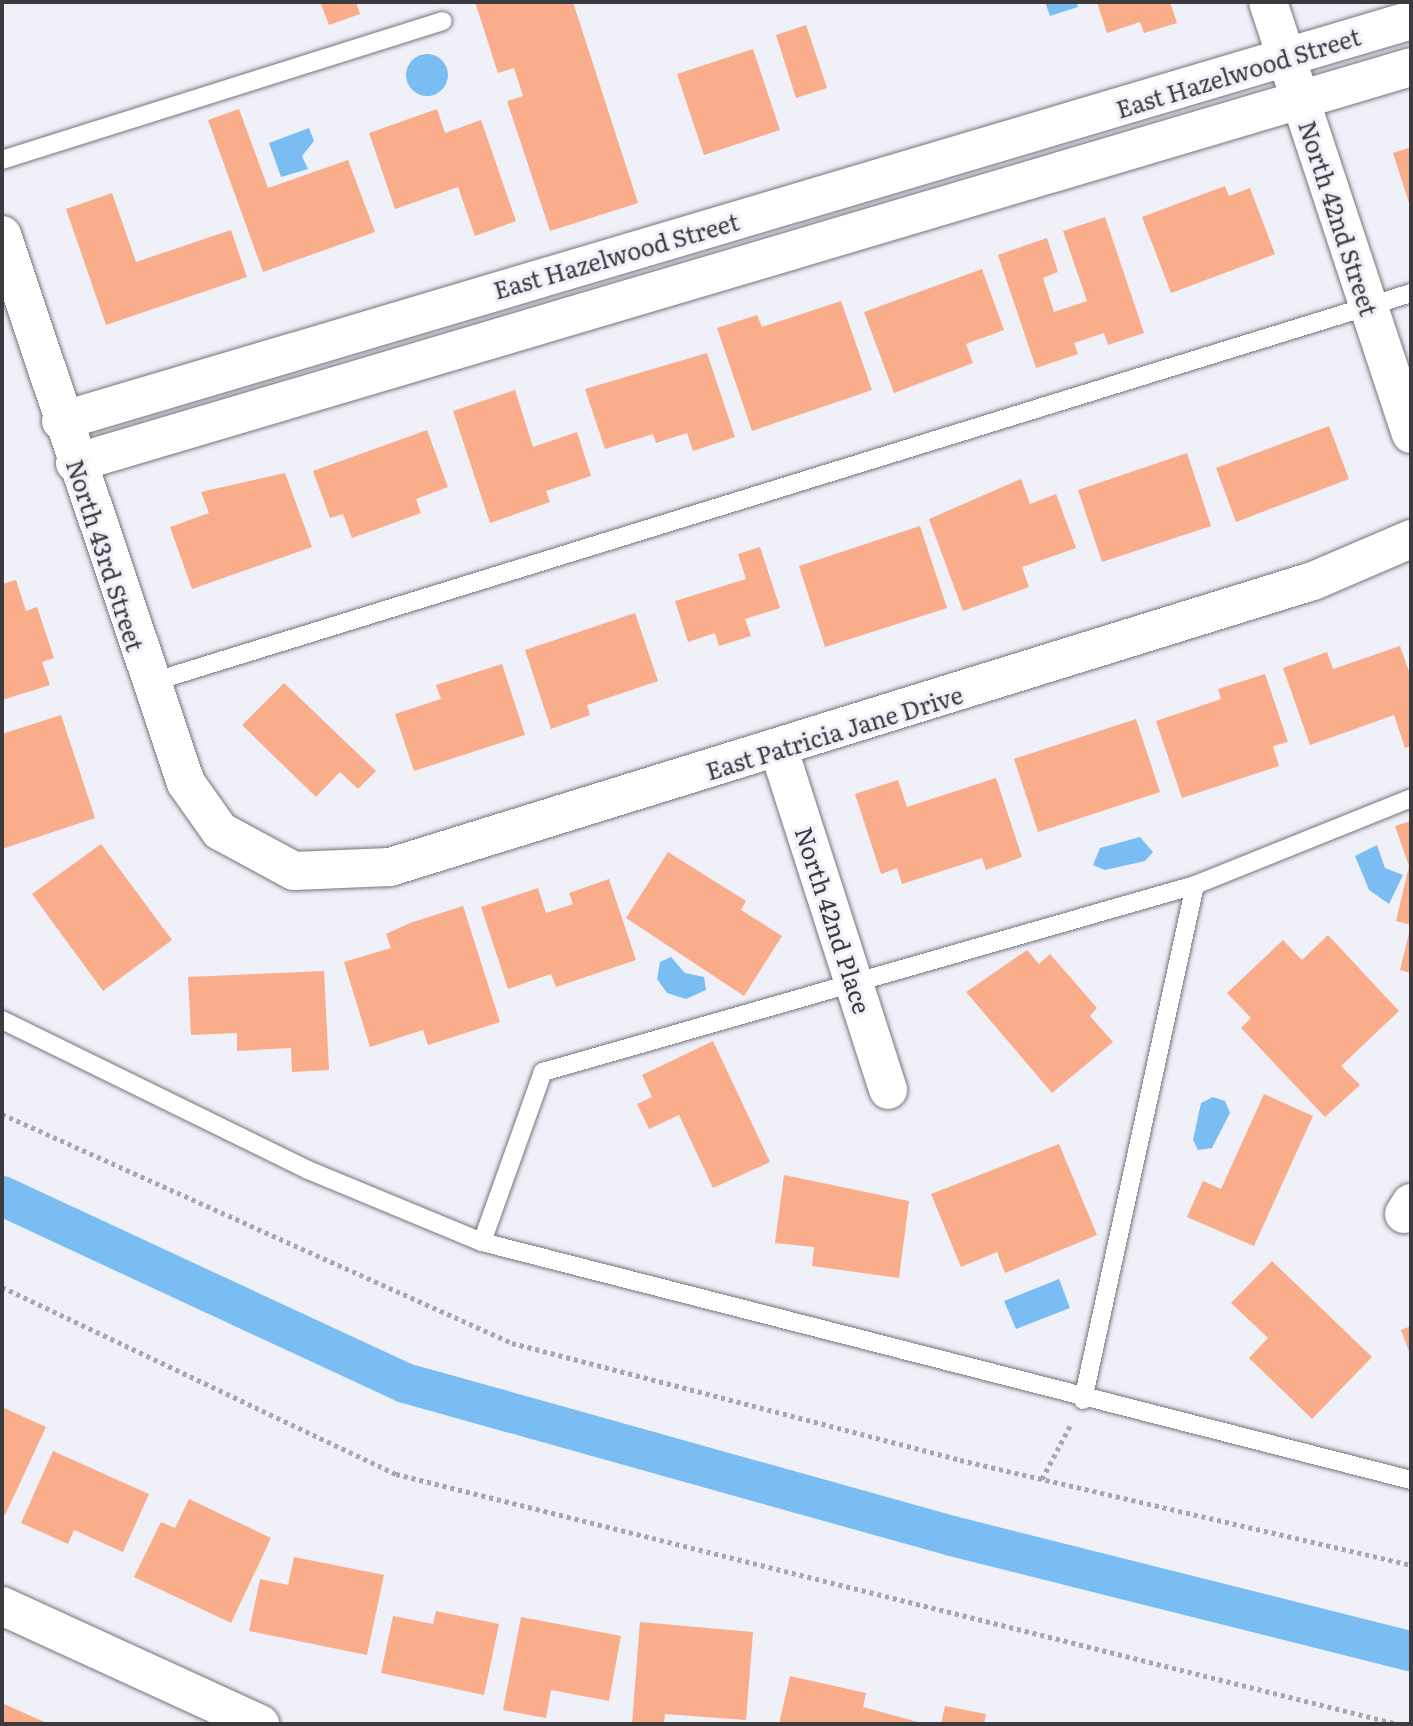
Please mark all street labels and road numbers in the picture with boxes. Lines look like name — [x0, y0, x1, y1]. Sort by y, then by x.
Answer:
street label: East Hazelwood Street — [1112, 21, 1364, 123]
street label: North 42nd Street — [1294, 117, 1384, 319]
street label: East Hazelwood Street — [490, 206, 742, 304]
street label: North 43rd Street — [61, 455, 151, 655]
street label: East Patricia Jane Drive — [702, 679, 966, 785]
street label: North 42nd Place — [790, 823, 878, 1017]

